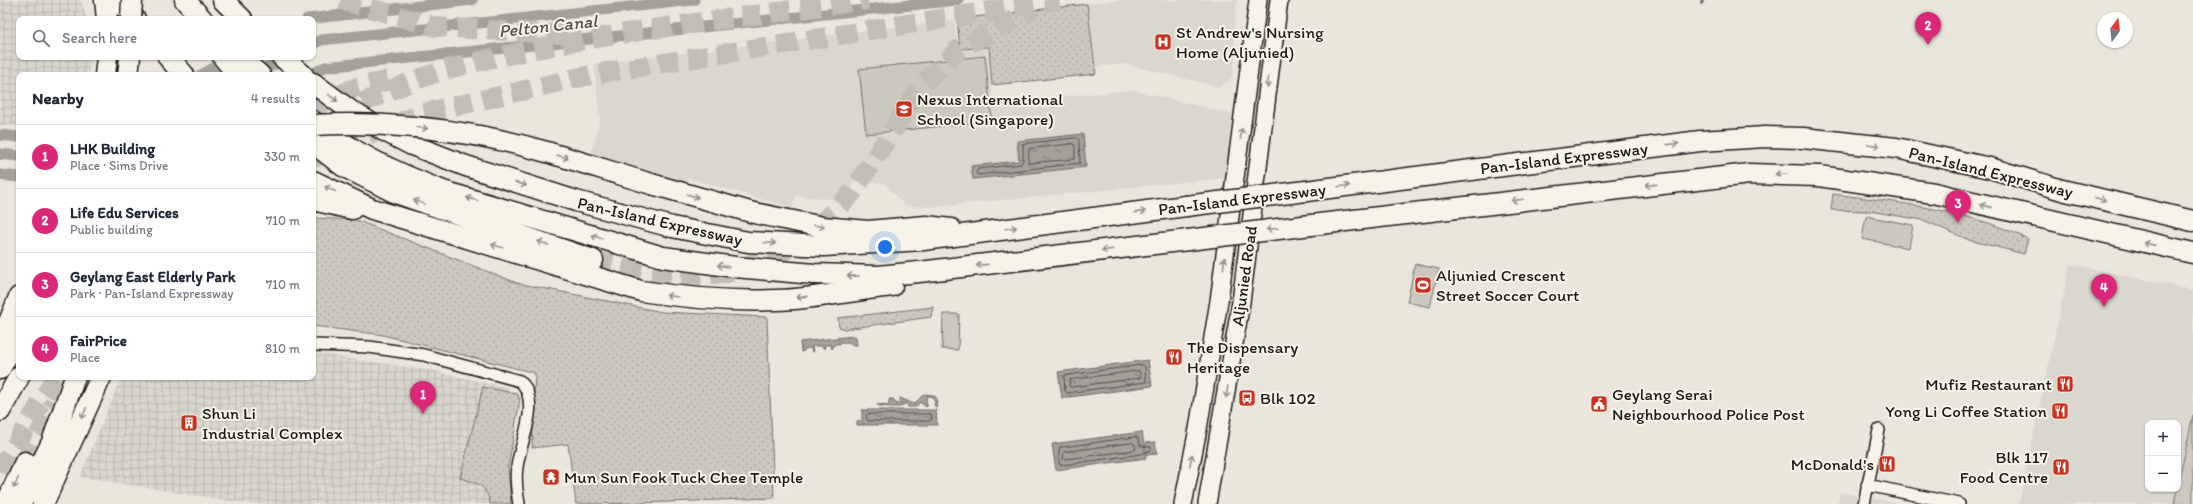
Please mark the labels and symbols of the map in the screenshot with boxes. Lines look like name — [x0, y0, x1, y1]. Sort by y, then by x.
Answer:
water label: Pelton Canal — [498, 10, 600, 42]
pin: 2 — [1915, 12, 1941, 45]
north arrow — [2097, 12, 2133, 48]
place label: St Andrew's Nursing Home (Aljunied) — [1176, 22, 1324, 62]
hospital icon: St Andrew's Nursing Home (Aljunied) — [1153, 32, 1173, 52]
one-way arrow — [1265, 75, 1272, 88]
place label: Nexus International School (Singapore) — [917, 89, 1063, 129]
one-way arrow — [327, 94, 338, 102]
school or university icon: Nexus International School (Singapore) — [894, 99, 914, 119]
one-way arrow — [415, 125, 428, 132]
one-way arrow — [1237, 128, 1245, 141]
street label: Pan-Island Expressway — [1479, 138, 1649, 178]
one-way arrow — [1666, 140, 1679, 148]
one-way arrow — [1867, 141, 1880, 149]
street label: Pan-Island Expressway — [1907, 142, 2075, 202]
one-way arrow — [556, 154, 569, 161]
one-way arrow — [1775, 170, 1788, 178]
street label: Pan-Island Expressway — [1157, 179, 1327, 219]
one-way arrow — [515, 181, 528, 188]
one-way arrow — [1645, 181, 1658, 189]
one-way arrow — [1337, 182, 1350, 190]
one-way arrow — [324, 185, 336, 192]
pin: 3 — [1945, 190, 1971, 223]
street label: Pan-Island Expressway — [576, 192, 744, 250]
one-way arrow — [686, 193, 699, 200]
one-way arrow — [466, 195, 479, 202]
one-way arrow — [1511, 196, 1524, 204]
one-way arrow — [2093, 196, 2106, 203]
one-way arrow — [414, 197, 426, 205]
one-way arrow — [1980, 201, 1993, 209]
one-way arrow — [1133, 208, 1146, 216]
one-way arrow — [812, 222, 825, 230]
one-way arrow — [1004, 224, 1017, 232]
street label: Aljunied Road — [1227, 225, 1261, 327]
one-way arrow — [1266, 225, 1279, 233]
one-way arrow — [590, 233, 603, 240]
your location — [875, 237, 895, 257]
one-way arrow — [537, 238, 549, 246]
one-way arrow — [2143, 239, 2156, 247]
one-way arrow — [763, 240, 776, 247]
one-way arrow — [491, 242, 504, 249]
one-way arrow — [1101, 246, 1114, 254]
one-way arrow — [1220, 256, 1228, 269]
one-way arrow — [976, 261, 989, 269]
one-way arrow — [717, 262, 730, 270]
place label: Aljunied Crescent Street Soccer Court — [1436, 265, 1580, 305]
one-way arrow — [847, 272, 860, 279]
pin: 4 — [2091, 274, 2117, 307]
sports icon: Aljunied Crescent Street Soccer Court — [1413, 275, 1433, 295]
one-way arrow — [666, 292, 679, 300]
one-way arrow — [796, 293, 809, 301]
place label: The Dispensary Heritage — [1187, 337, 1298, 377]
restaurant icon: The Dispensary Heritage — [1164, 347, 1184, 367]
place label: Mufiz Restaurant — [1925, 374, 2052, 394]
restaurant icon: Mufiz Restaurant — [2055, 374, 2075, 394]
pin: 1 — [410, 381, 436, 414]
place label: Geylang Serai Neighbourhood Police Post — [1612, 384, 1805, 424]
one-way arrow — [1223, 385, 1231, 398]
bus stop icon: Blk 102 — [1237, 388, 1257, 408]
place label: Blk 102 — [1260, 388, 1316, 408]
public building icon: Geylang Serai Neighbourhood Police Post — [1589, 394, 1609, 414]
place label: Yong Li Coffee Station — [1885, 401, 2047, 421]
restaurant icon: Yong Li Coffee Station — [2050, 401, 2070, 421]
place label: Shun Li Industrial Complex — [202, 403, 343, 443]
one-way arrow — [80, 406, 88, 418]
building icon: Shun Li Industrial Complex — [179, 413, 199, 433]
place label: Blk 117 Food Centre — [1960, 447, 2049, 487]
one-way arrow — [1188, 453, 1196, 466]
place label: McDonald's — [1791, 454, 1874, 474]
restaurant icon: McDonald's — [1877, 454, 1897, 474]
restaurant icon: Blk 117 Food Centre — [2051, 457, 2071, 477]
temple icon: Mun Sun Fook Tuck Chee Temple — [541, 467, 561, 487]
place label: Mun Sun Fook Tuck Chee Temple — [564, 467, 803, 487]
one-way arrow — [12, 477, 19, 489]

